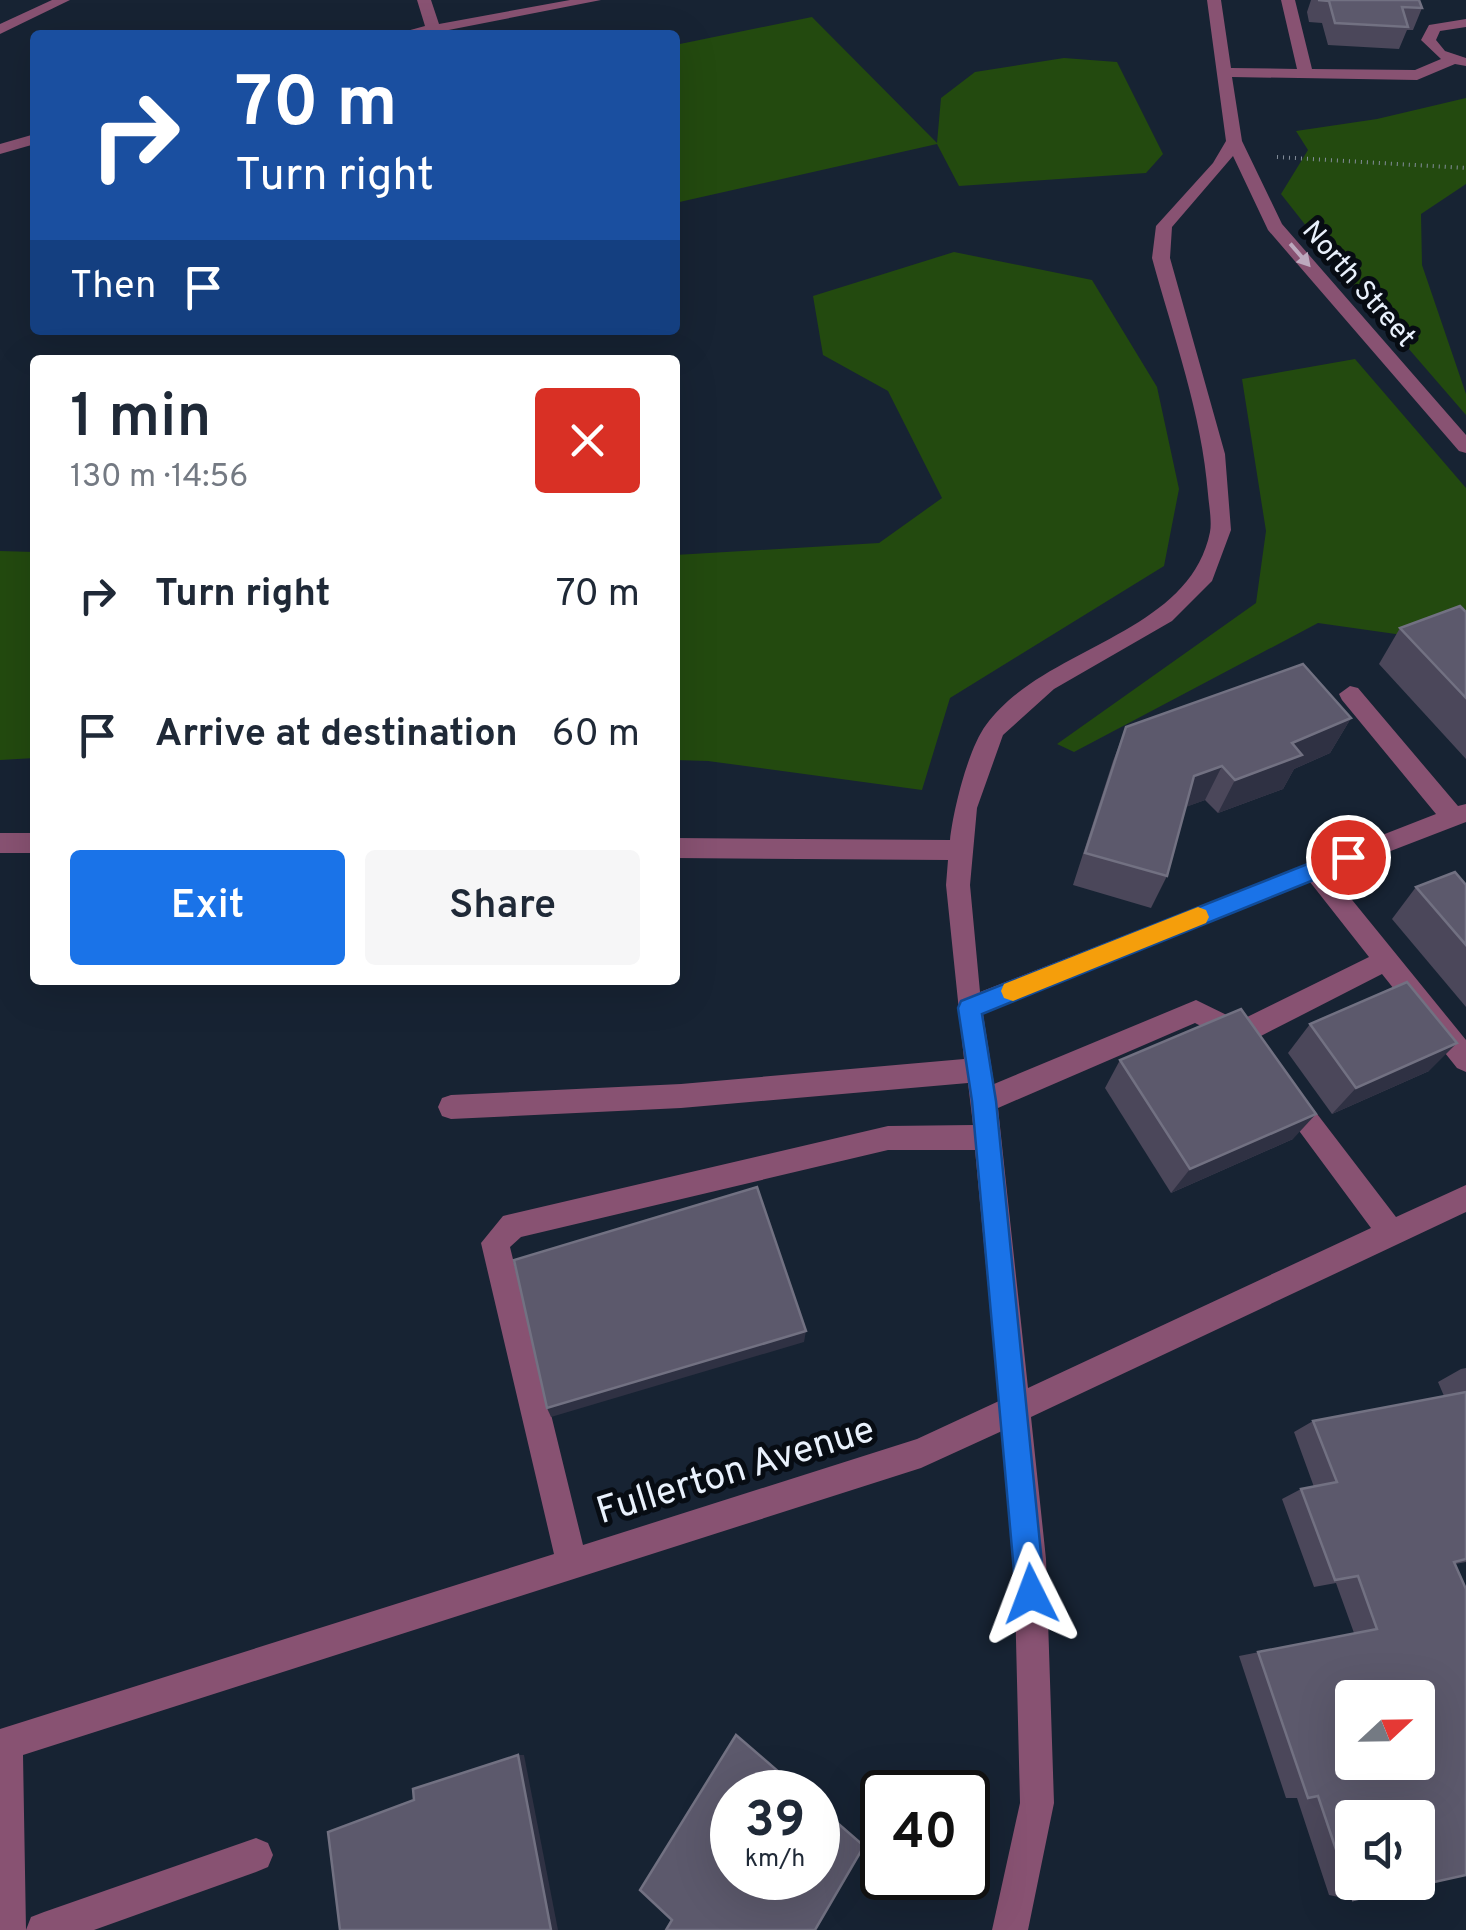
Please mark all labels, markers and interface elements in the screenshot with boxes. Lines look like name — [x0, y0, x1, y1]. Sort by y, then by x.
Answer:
text: 70 m — [235, 62, 398, 151]
icon: right — [70, 70, 200, 200]
text: Turn right — [235, 149, 434, 206]
street label: North Street — [1293, 214, 1423, 356]
one-way arrow — [1288, 242, 1310, 267]
icon: arrive — [176, 260, 231, 315]
text: Then — [70, 263, 156, 312]
text: 1 min — [70, 382, 211, 458]
button: close — [535, 388, 640, 493]
text: 130 m · 14:56 — [70, 458, 248, 498]
icon: right — [70, 568, 125, 623]
text: Turn right — [155, 571, 330, 620]
text: 70 m — [556, 571, 640, 620]
icon: arrive — [70, 708, 125, 763]
text: Arrive at destination — [155, 711, 518, 760]
text: 60 m — [552, 711, 640, 760]
pin — [1306, 815, 1391, 900]
icon: arrive — [1321, 830, 1376, 885]
button: Exit — [70, 850, 345, 965]
button: Share — [365, 850, 640, 965]
street label: Fullerton Avenue — [591, 1407, 881, 1538]
position arrow — [979, 1542, 1083, 1646]
north arrow — [1335, 1680, 1435, 1780]
map controls — [1335, 1680, 1435, 1900]
speed limit sign: 40 — [860, 1770, 990, 1900]
text: 39 — [745, 1791, 805, 1854]
button: sound — [1335, 1800, 1435, 1900]
text: km/h — [745, 1844, 805, 1876]

